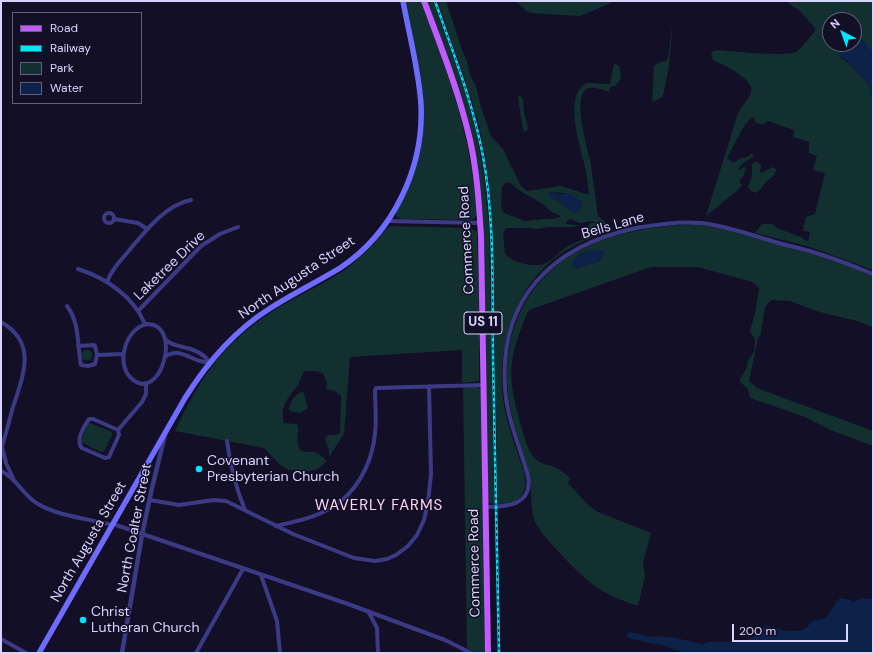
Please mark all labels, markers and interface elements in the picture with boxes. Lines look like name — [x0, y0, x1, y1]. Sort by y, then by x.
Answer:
legend — [12, 12, 142, 104]
north arrow — [822, 12, 862, 52]
text: N — [827, 16, 842, 32]
text: Road — [50, 20, 78, 36]
text: Railway — [50, 40, 91, 56]
text: Park — [50, 60, 74, 76]
text: Water — [50, 80, 83, 96]
street label: Commerce Road — [456, 185, 478, 295]
street label: Bells Lane — [580, 209, 646, 243]
street label: Laketree Drive — [131, 228, 209, 304]
street label: North Augusta Street — [236, 233, 358, 323]
road number: US 11 — [464, 312, 502, 334]
place label: Covenant Presbyterian Church — [207, 453, 339, 486]
street label: North Coalter Street — [114, 462, 156, 594]
marker: Covenant Presbyterian Church — [194, 464, 204, 474]
street label: North Augusta Street — [48, 479, 130, 605]
district label: WAVERLY FARMS — [315, 497, 443, 515]
street label: Commerce Road — [466, 509, 484, 617]
place label: Christ Lutheran Church — [91, 604, 200, 636]
marker: Christ Lutheran Church — [78, 615, 88, 625]
scale bar — [734, 616, 850, 642]
text: 200 m — [739, 623, 776, 639]

